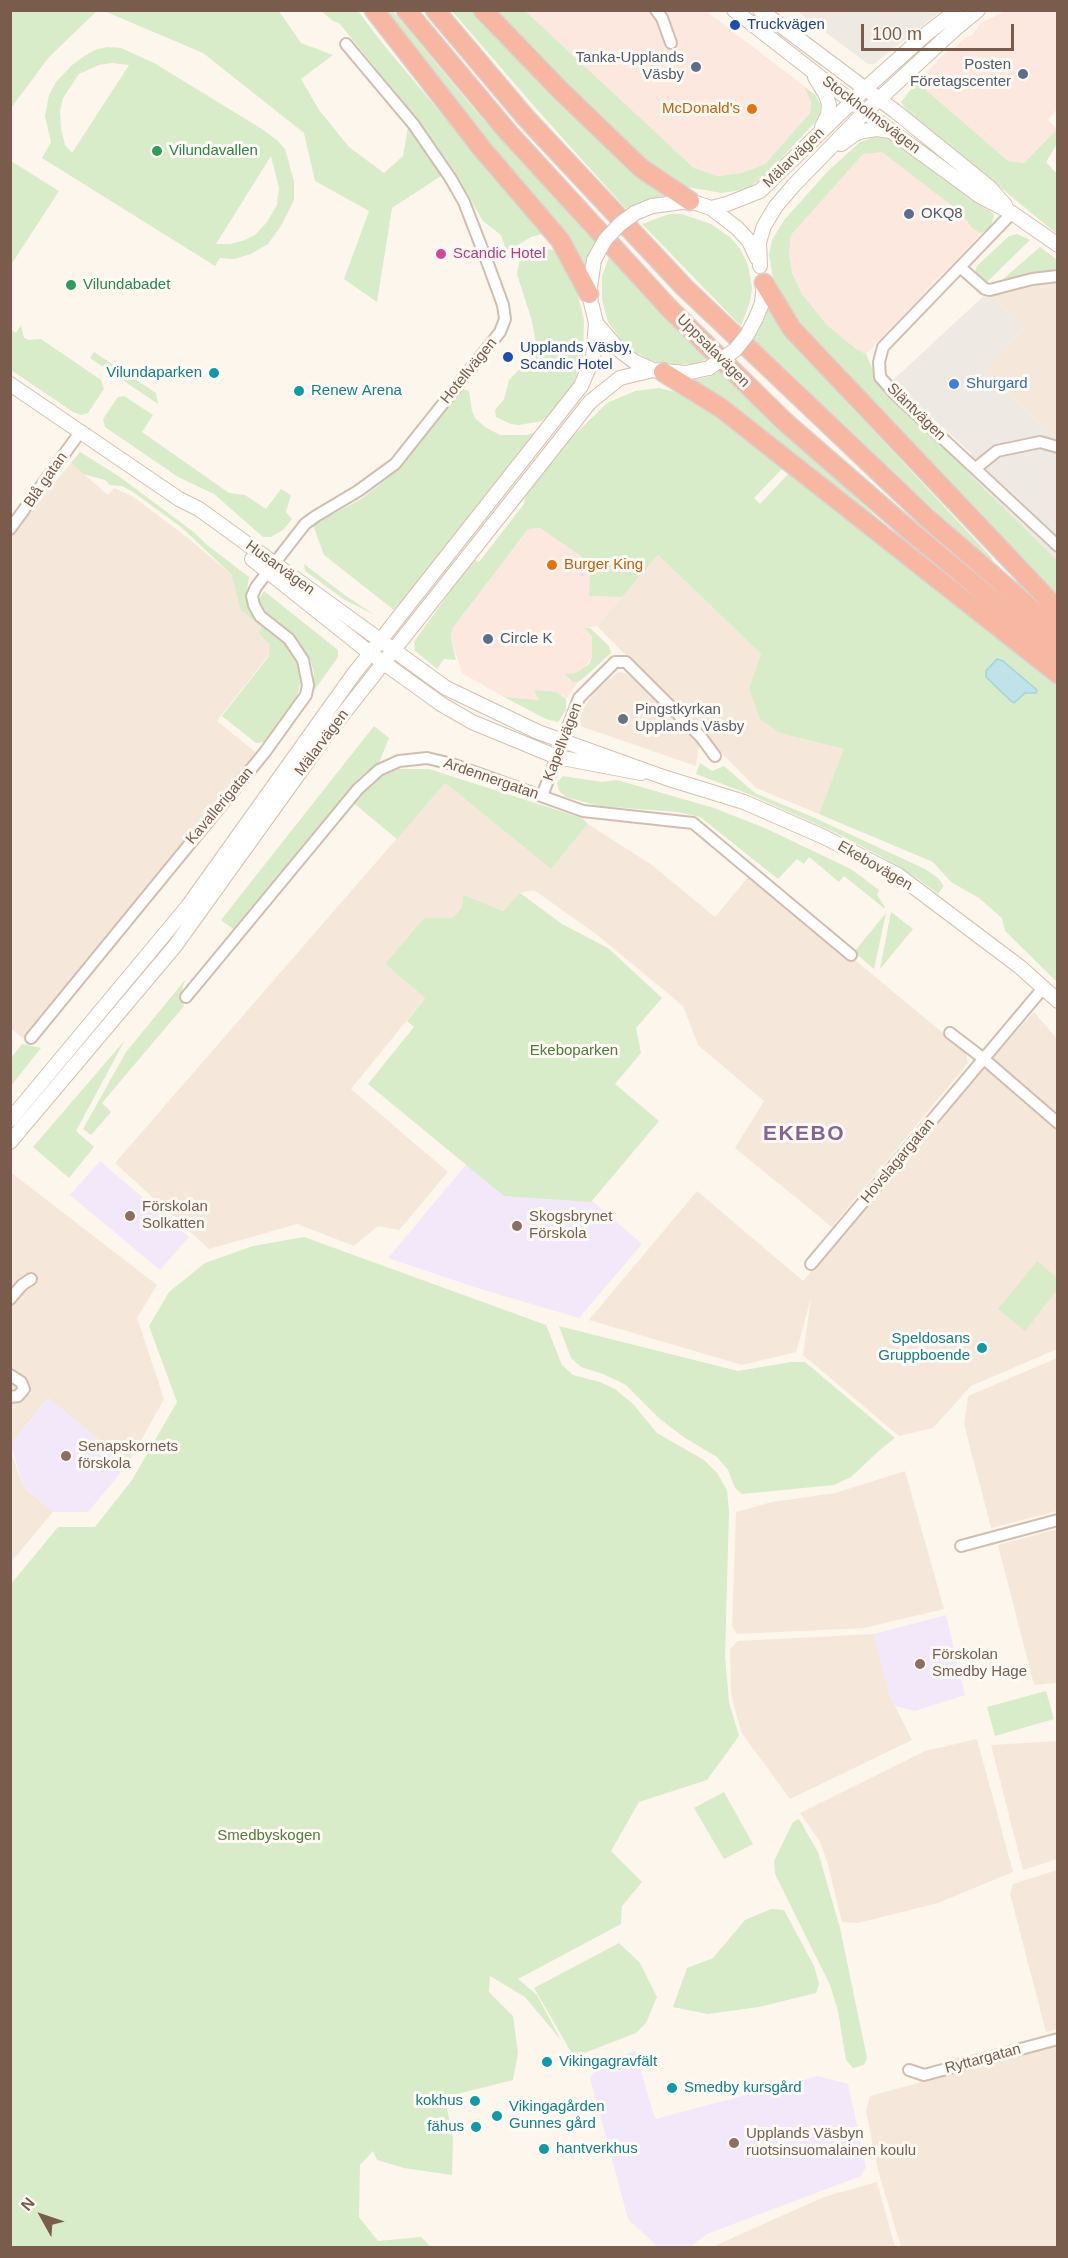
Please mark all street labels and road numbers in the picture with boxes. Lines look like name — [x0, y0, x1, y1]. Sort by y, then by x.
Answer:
street label: Stockholmsvägen — [818, 72, 924, 158]
street label: Mälarvägen — [760, 124, 828, 192]
street label: Uppsalavägen — [673, 311, 753, 391]
street label: Hotellvägen — [437, 335, 501, 407]
street label: Släntvägen — [883, 379, 949, 445]
street label: Blå gatan — [20, 449, 72, 511]
street label: Husarvägen — [242, 537, 318, 599]
street label: Kapellvägen — [540, 700, 586, 784]
street label: Mälarvägen — [291, 706, 353, 780]
street label: Ardennergatan — [441, 754, 541, 804]
street label: Kavallerigatan — [183, 764, 257, 848]
street label: Ekebovägen — [834, 837, 916, 895]
street label: Hovslagargatan — [857, 1115, 939, 1207]
street label: Ryttargatan — [943, 2040, 1023, 2078]

